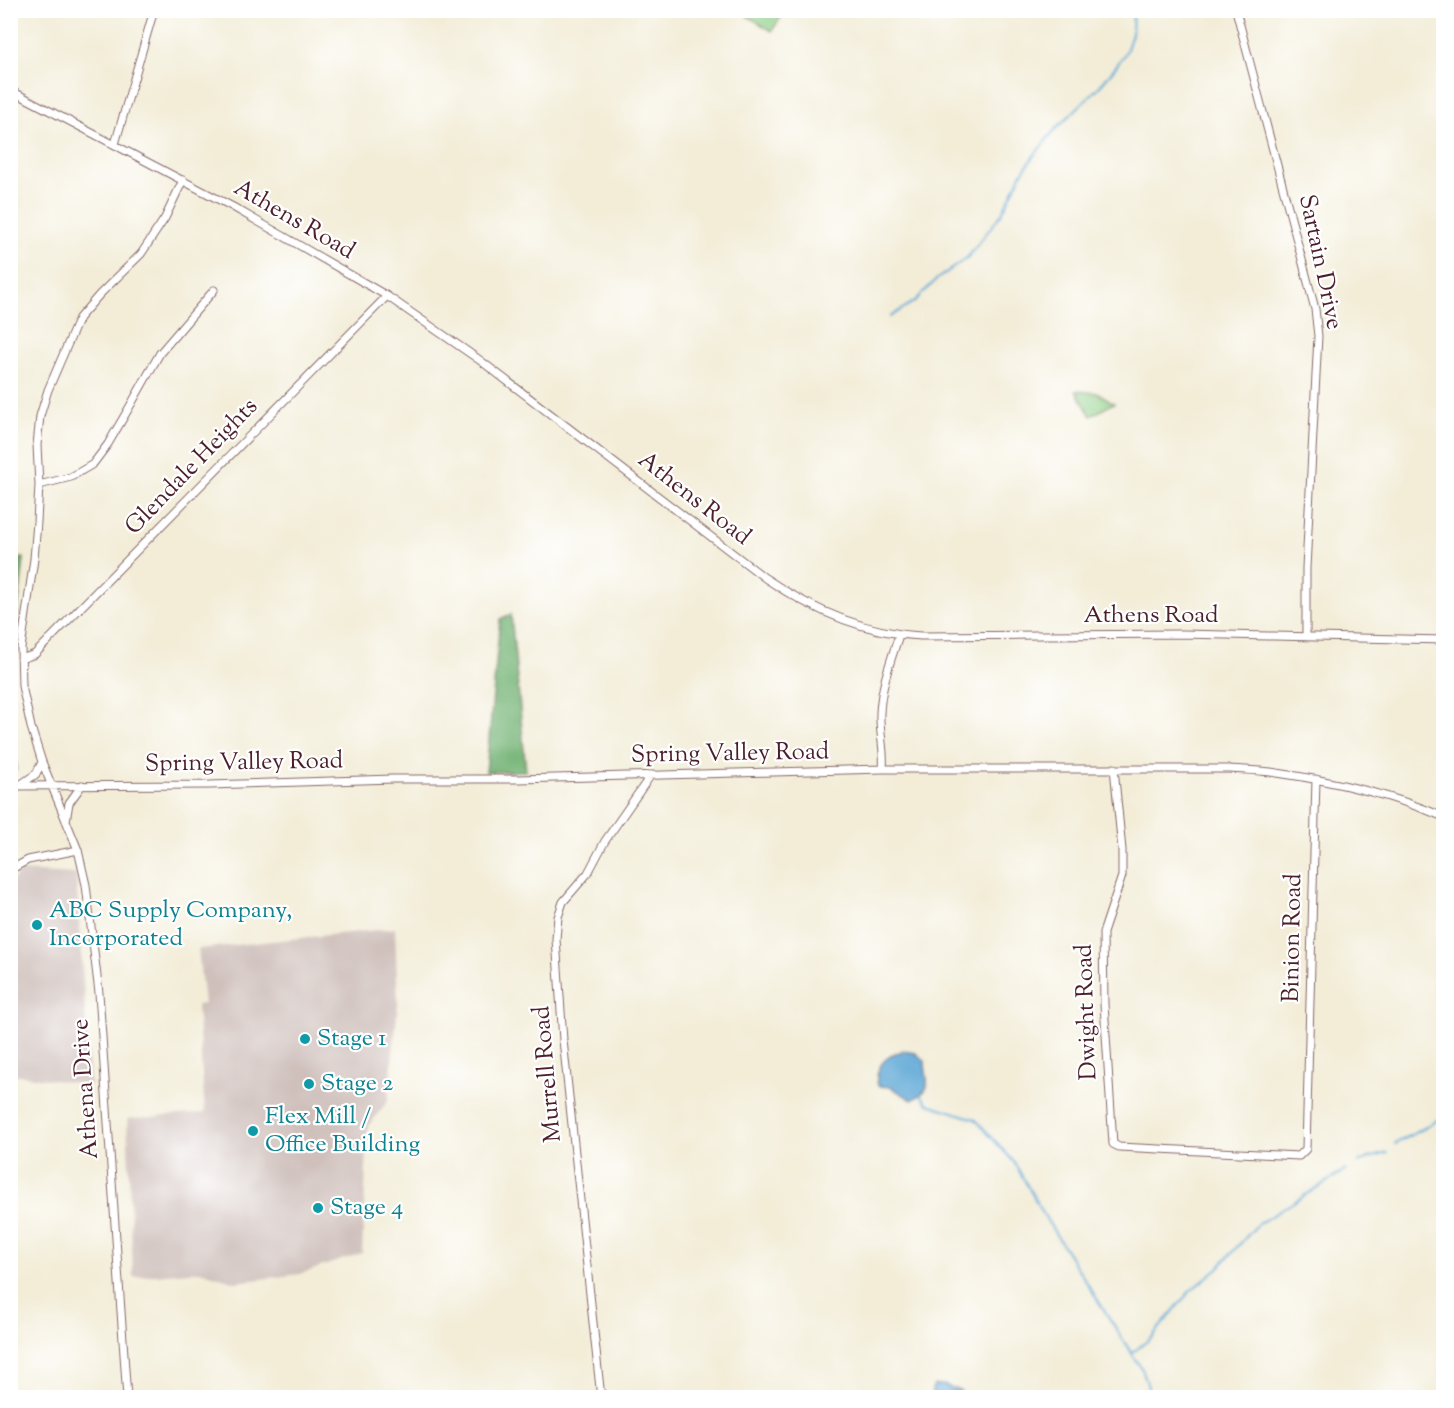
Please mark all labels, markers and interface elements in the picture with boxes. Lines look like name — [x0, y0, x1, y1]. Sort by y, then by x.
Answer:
street label: Athens Road — [227, 171, 361, 269]
street label: Sartain Drive — [1289, 191, 1351, 333]
street label: Glendale Heights — [118, 391, 266, 543]
street label: Athens Road — [630, 444, 758, 554]
street label: Athens Road — [1083, 599, 1219, 633]
street label: Spring Valley Road — [631, 735, 830, 773]
street label: Spring Valley Road — [145, 744, 344, 782]
street label: Binion Road — [1275, 873, 1311, 1003]
place label: ABC Supply Company, Incorporated — [49, 894, 292, 956]
marker: ABC Supply Company, Incorporated — [30, 918, 44, 932]
street label: Dwight Road — [1068, 943, 1106, 1081]
street label: Murrell Road — [525, 1004, 571, 1144]
street label: Athena Drive — [64, 1018, 108, 1160]
place label: Stage 1 — [317, 1022, 386, 1056]
marker: Stage 1 — [298, 1032, 312, 1046]
place label: Stage 2 — [321, 1067, 393, 1101]
marker: Stage 2 — [302, 1077, 316, 1091]
place label: Flex Mill / Office Building — [265, 1100, 420, 1162]
marker: Flex Mill / Office Building — [246, 1124, 260, 1138]
place label: Stage 4 — [330, 1191, 403, 1225]
marker: Stage 4 — [311, 1201, 325, 1215]

